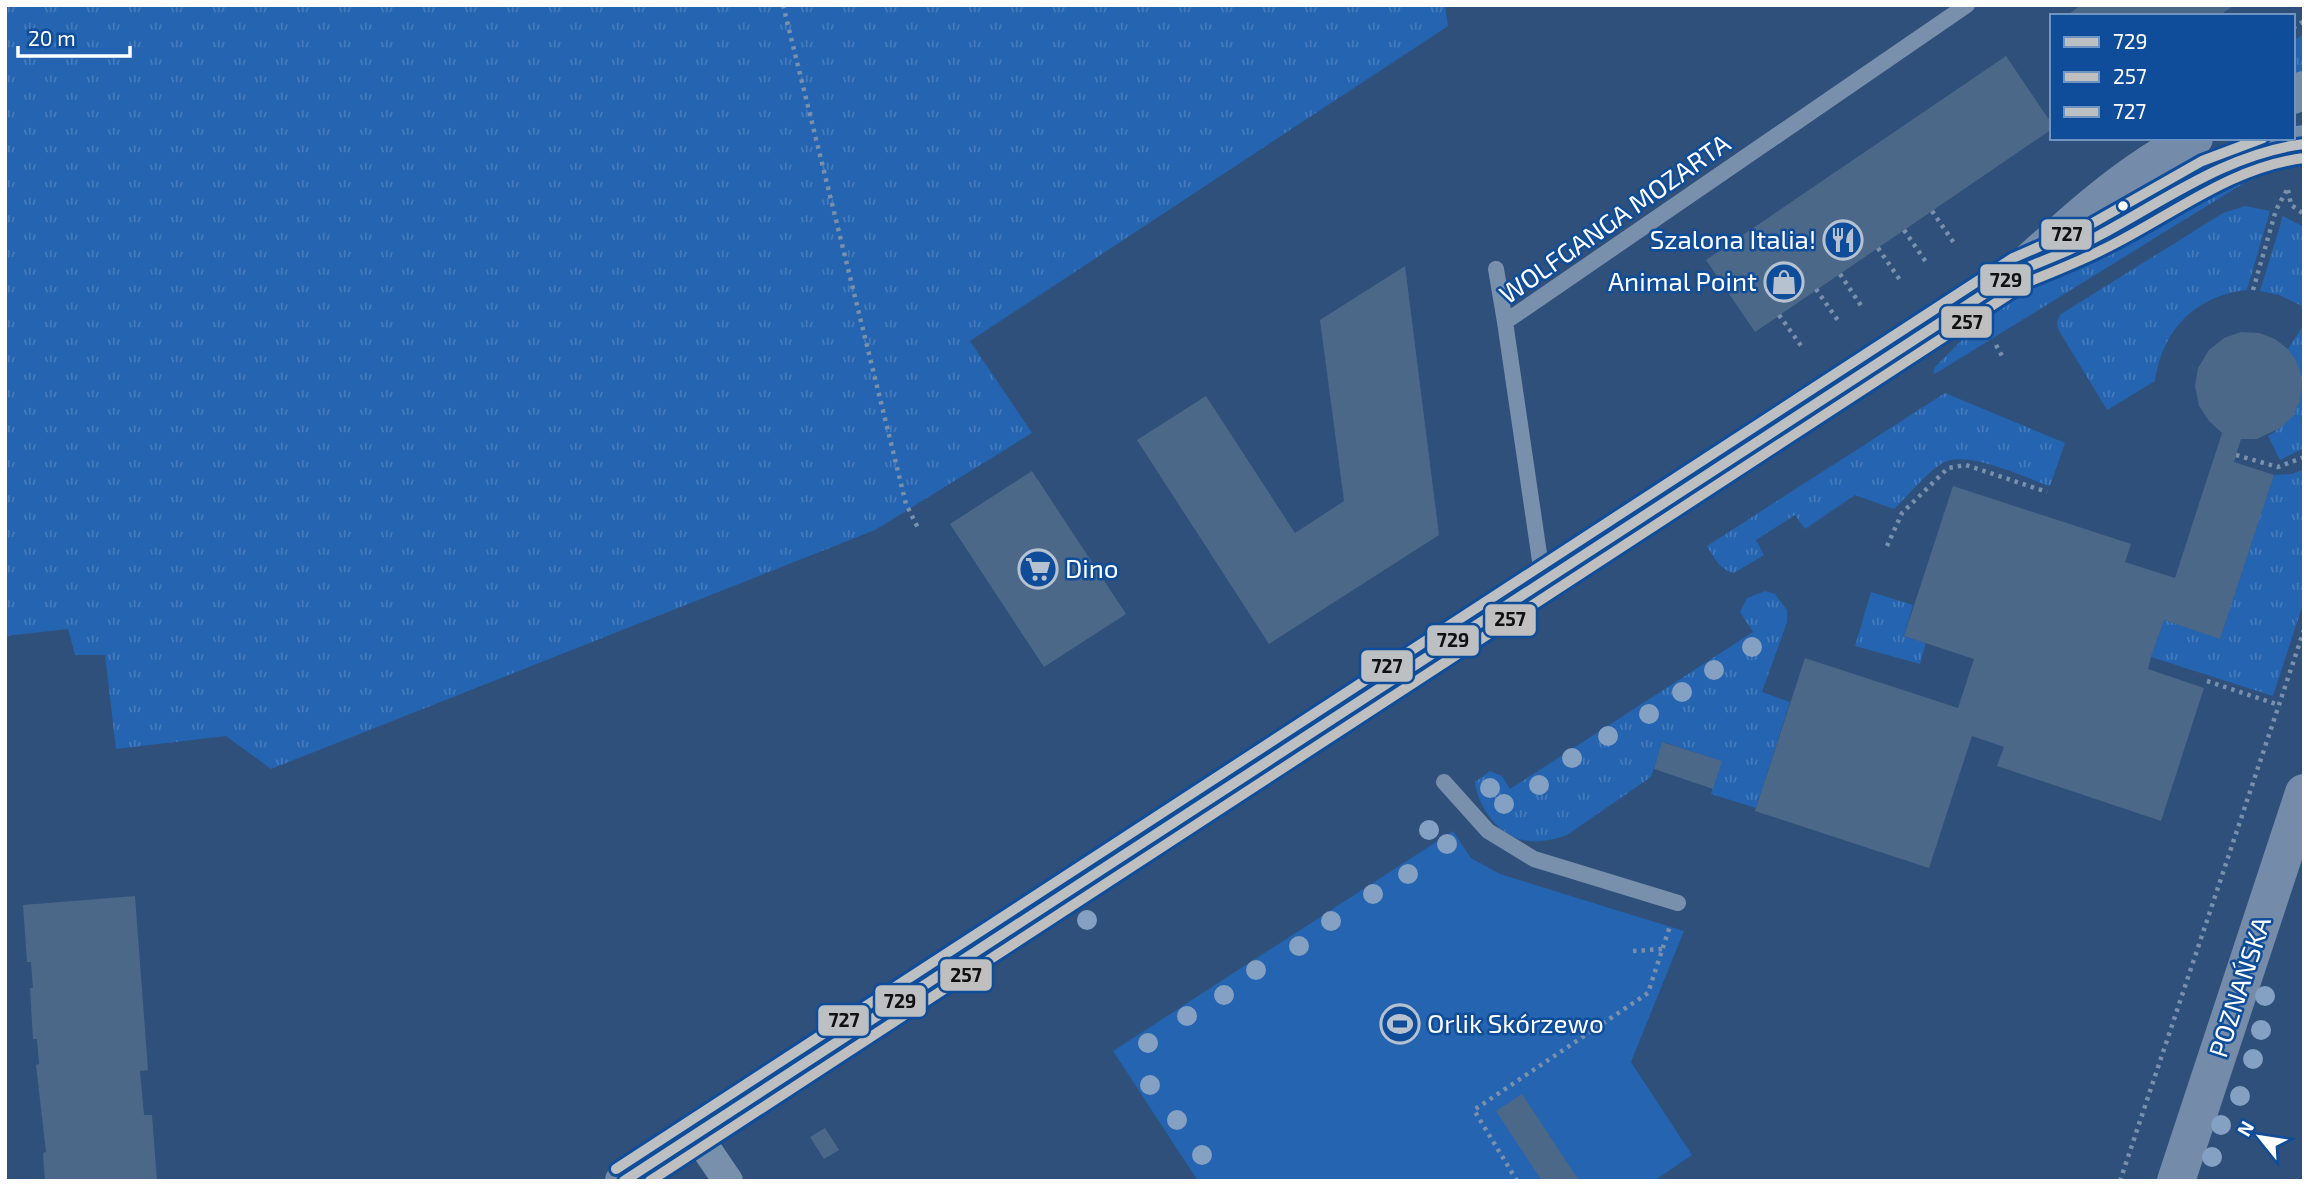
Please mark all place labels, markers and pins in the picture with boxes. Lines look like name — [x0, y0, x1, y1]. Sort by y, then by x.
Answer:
unlabelled marker — [2116, 199, 2130, 213]
restaurant icon: Szalona Italia! — [1822, 219, 1864, 261]
place label: Szalona Italia! — [1650, 223, 1816, 254]
shop icon: Animal Point — [1763, 261, 1805, 303]
place label: Animal Point — [1608, 265, 1757, 296]
supermarket icon: Dino — [1017, 548, 1059, 590]
place label: Dino — [1065, 552, 1119, 583]
sports icon: Orlik Skórzewo — [1379, 1003, 1421, 1045]
place label: Orlik Skórzewo — [1427, 1007, 1604, 1038]

